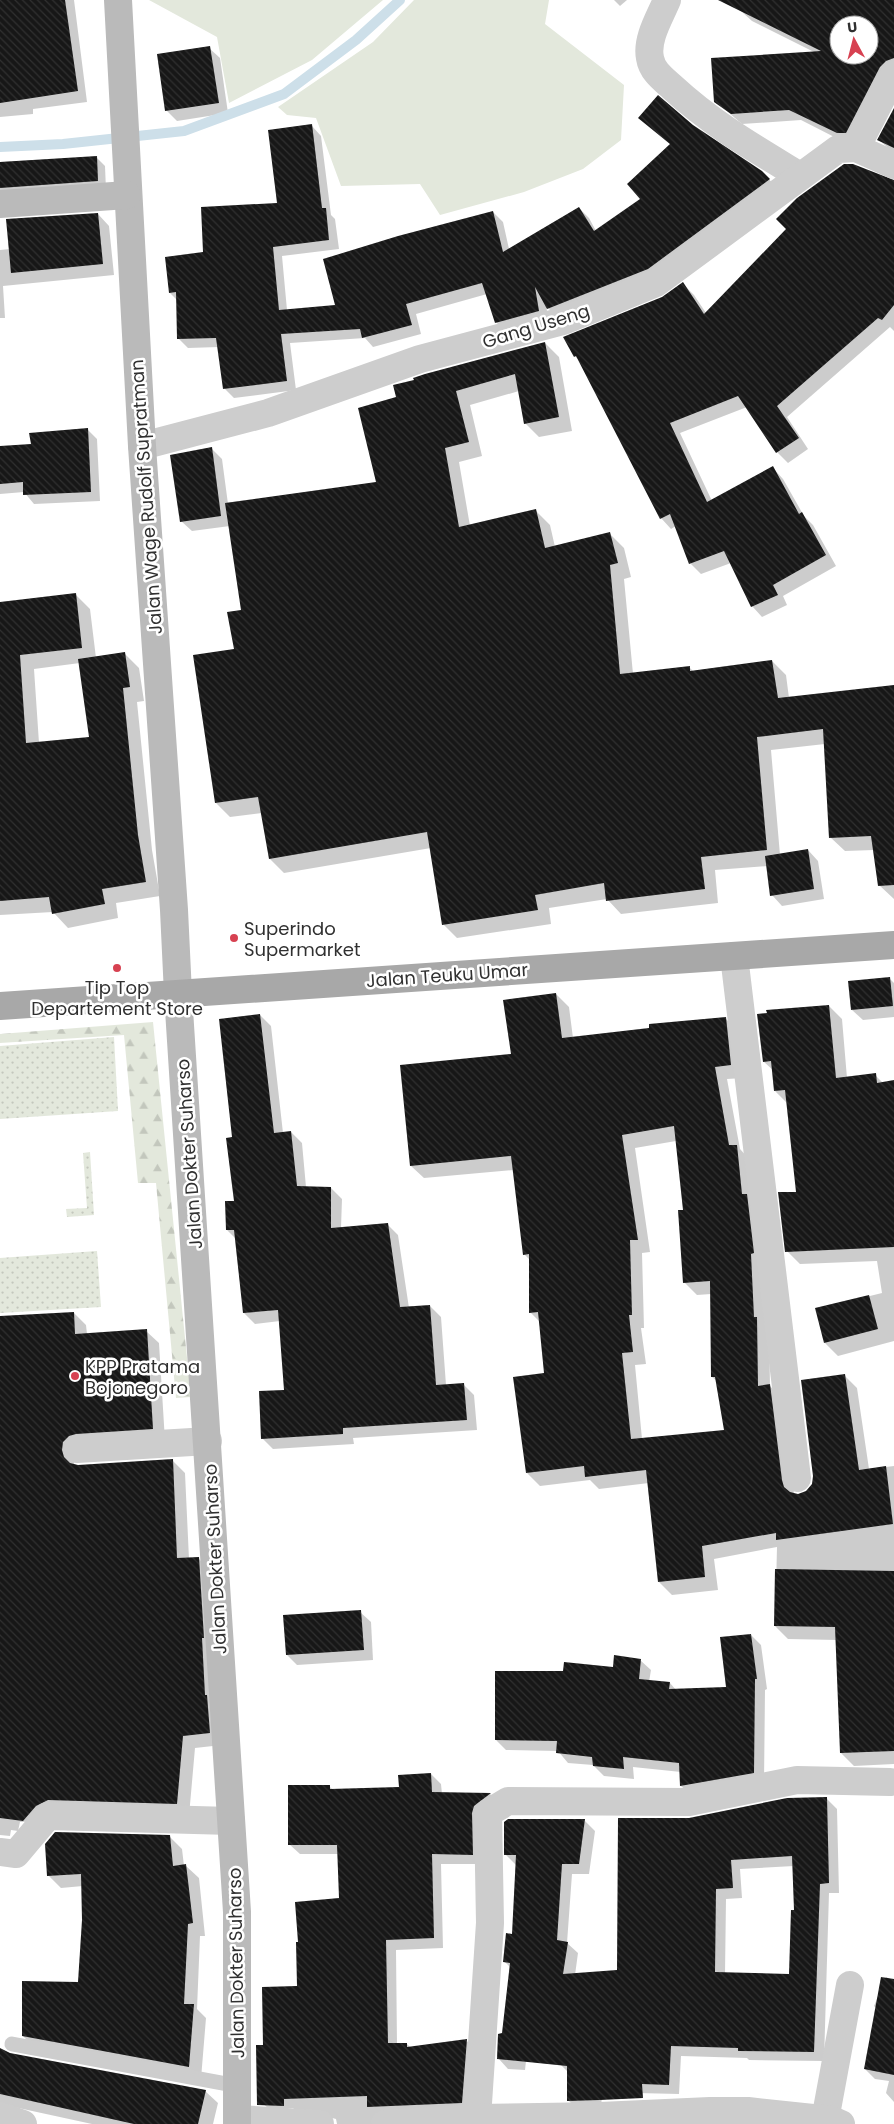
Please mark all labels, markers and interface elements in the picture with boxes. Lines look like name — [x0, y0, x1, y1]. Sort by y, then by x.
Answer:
north arrow — [829, 15, 879, 65]
text: U — [846, 17, 859, 38]
street label: Gang Useng — [479, 298, 593, 354]
street label: Jalan Wage Rudolf Supratman — [124, 359, 168, 635]
place label: Superindo Supermarket — [244, 916, 361, 962]
marker: Superindo Supermarket — [228, 932, 240, 944]
street label: Jalan Teuku Umar — [365, 957, 529, 993]
marker: Tip Top Departement Store — [111, 962, 123, 974]
place label: Tip Top Departement Store — [31, 975, 203, 1021]
street label: Jalan Dokter Suharso — [170, 1058, 208, 1250]
place label: KPP Pratama Bojonegoro — [85, 1354, 200, 1400]
marker: KPP Pratama Bojonegoro — [69, 1370, 81, 1382]
street label: Jalan Dokter Suharso — [198, 1463, 232, 1655]
street label: Jalan Dokter Suharso — [222, 1867, 250, 2059]

